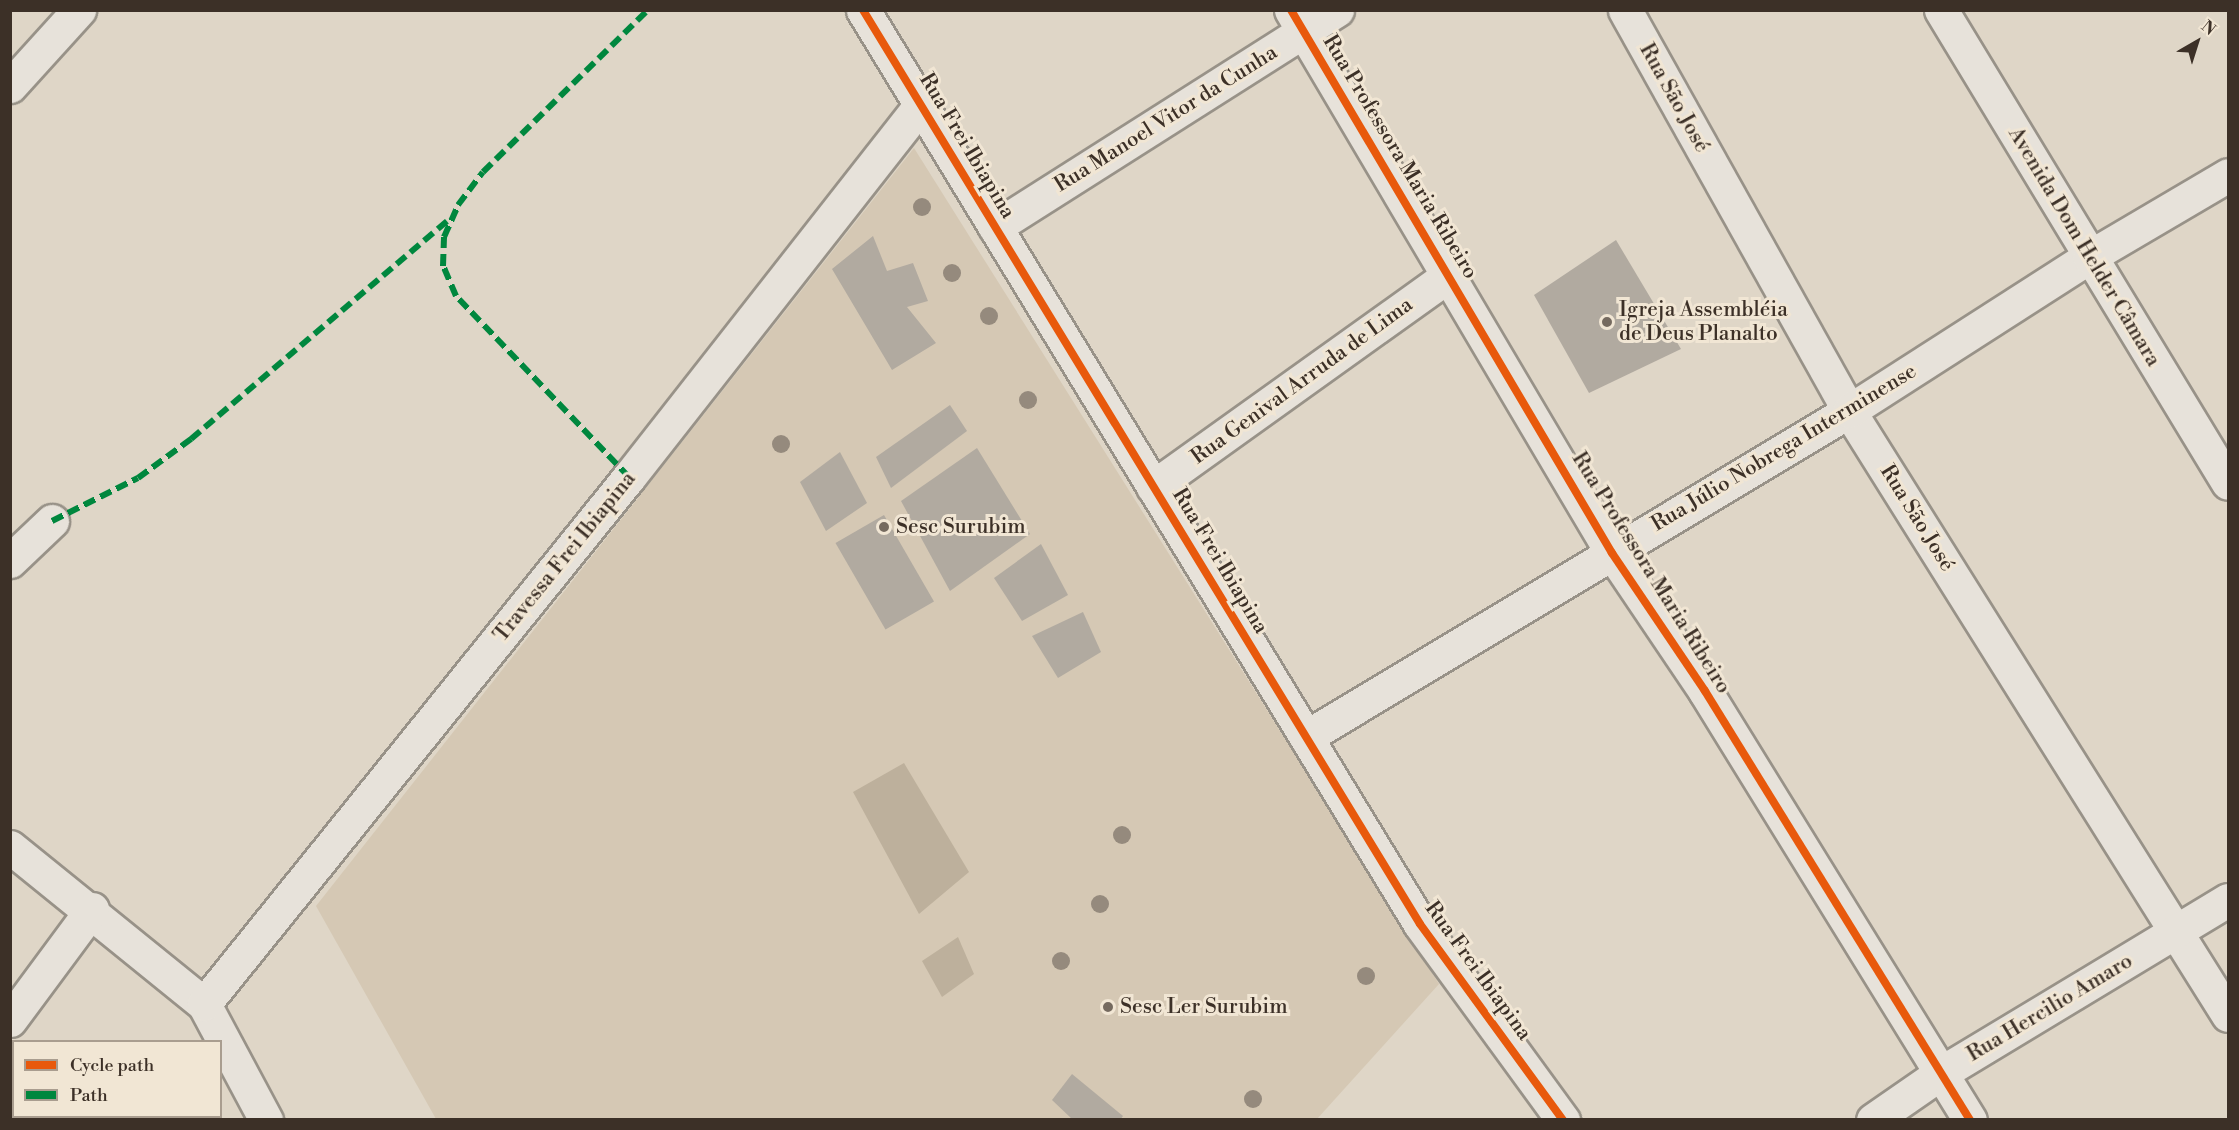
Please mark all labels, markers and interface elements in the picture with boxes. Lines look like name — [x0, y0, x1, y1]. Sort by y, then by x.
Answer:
north arrow — [2167, 12, 2227, 72]
text: N — [2197, 16, 2220, 40]
street label: Rua Professora Maria Ribeiro — [1317, 30, 1483, 284]
street label: Rua São José — [1634, 39, 1714, 157]
street label: Rua Manoel Vitor da Cunha — [1050, 40, 1282, 198]
street label: Rua Frei Ibiapina — [914, 69, 1020, 223]
street label: Avenida Dom Helder Câmara — [2002, 123, 2166, 371]
street label: Rua Genival Arruda de Lima — [1186, 292, 1418, 470]
place label: Igreja Assembléia de Deus Planalto — [1619, 297, 1788, 347]
marker: Igreja Assembléia de Deus Planalto — [1600, 315, 1614, 329]
street label: Rua Júlio Nobrega Interminense — [1647, 359, 1921, 537]
street label: Rua Professora Maria Ribeiro — [1566, 448, 1736, 698]
street label: Rua São José — [1874, 460, 1960, 576]
street label: Travessa Frei Ibiapina — [489, 467, 641, 647]
street label: Rua Frei Ibiapina — [1167, 484, 1273, 638]
place label: Sesc Surubim — [896, 514, 1026, 540]
marker: Sesc Surubim — [877, 520, 891, 534]
street label: Rua Frei Ibiapina — [1419, 897, 1537, 1045]
street label: Rua Hercilio Amaro — [1963, 949, 2137, 1067]
place label: Sesc Ler Surubim — [1120, 994, 1288, 1020]
marker: Sesc Ler Surubim — [1101, 1000, 1115, 1014]
legend — [12, 1040, 222, 1118]
text: Cycle path — [70, 1054, 154, 1077]
text: Path — [70, 1084, 108, 1107]

